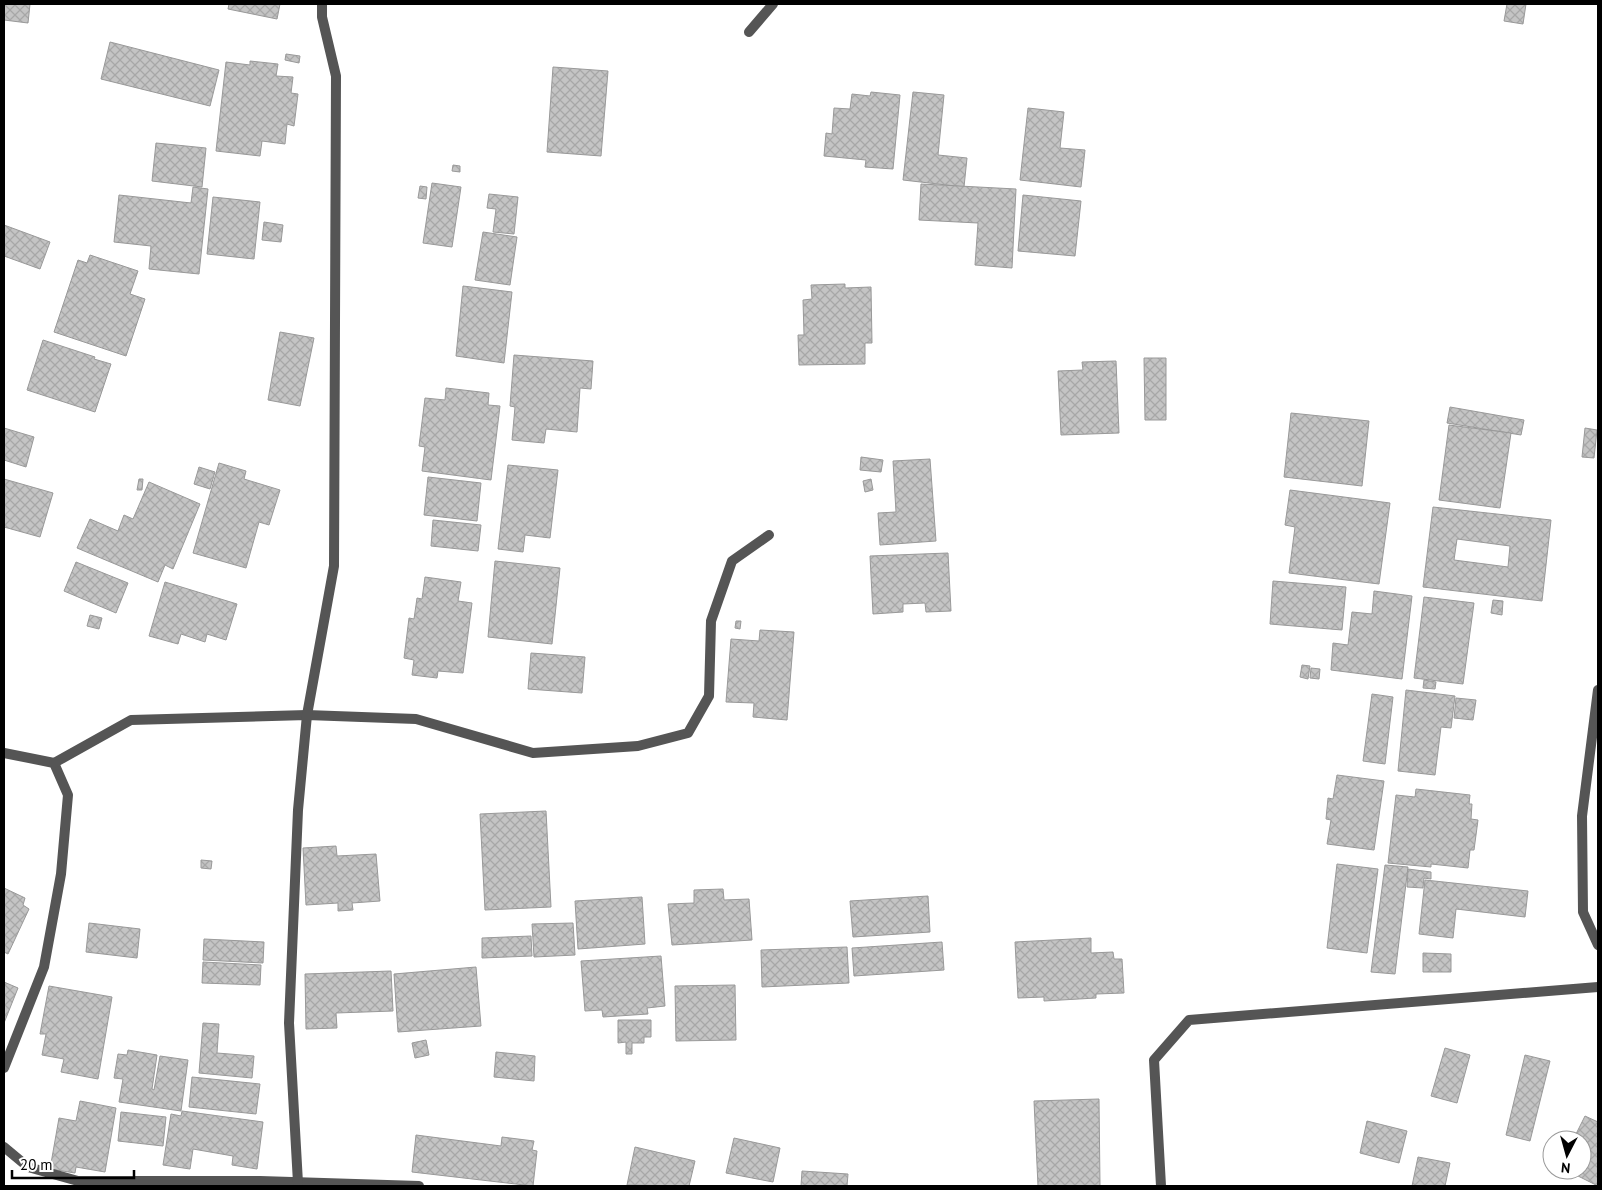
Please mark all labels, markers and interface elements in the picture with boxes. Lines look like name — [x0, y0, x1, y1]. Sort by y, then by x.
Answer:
north arrow — [1542, 1130, 1592, 1180]
scale bar — [12, 1148, 135, 1180]
text: 20 m — [20, 1155, 53, 1174]
text: N — [1560, 1158, 1571, 1177]

